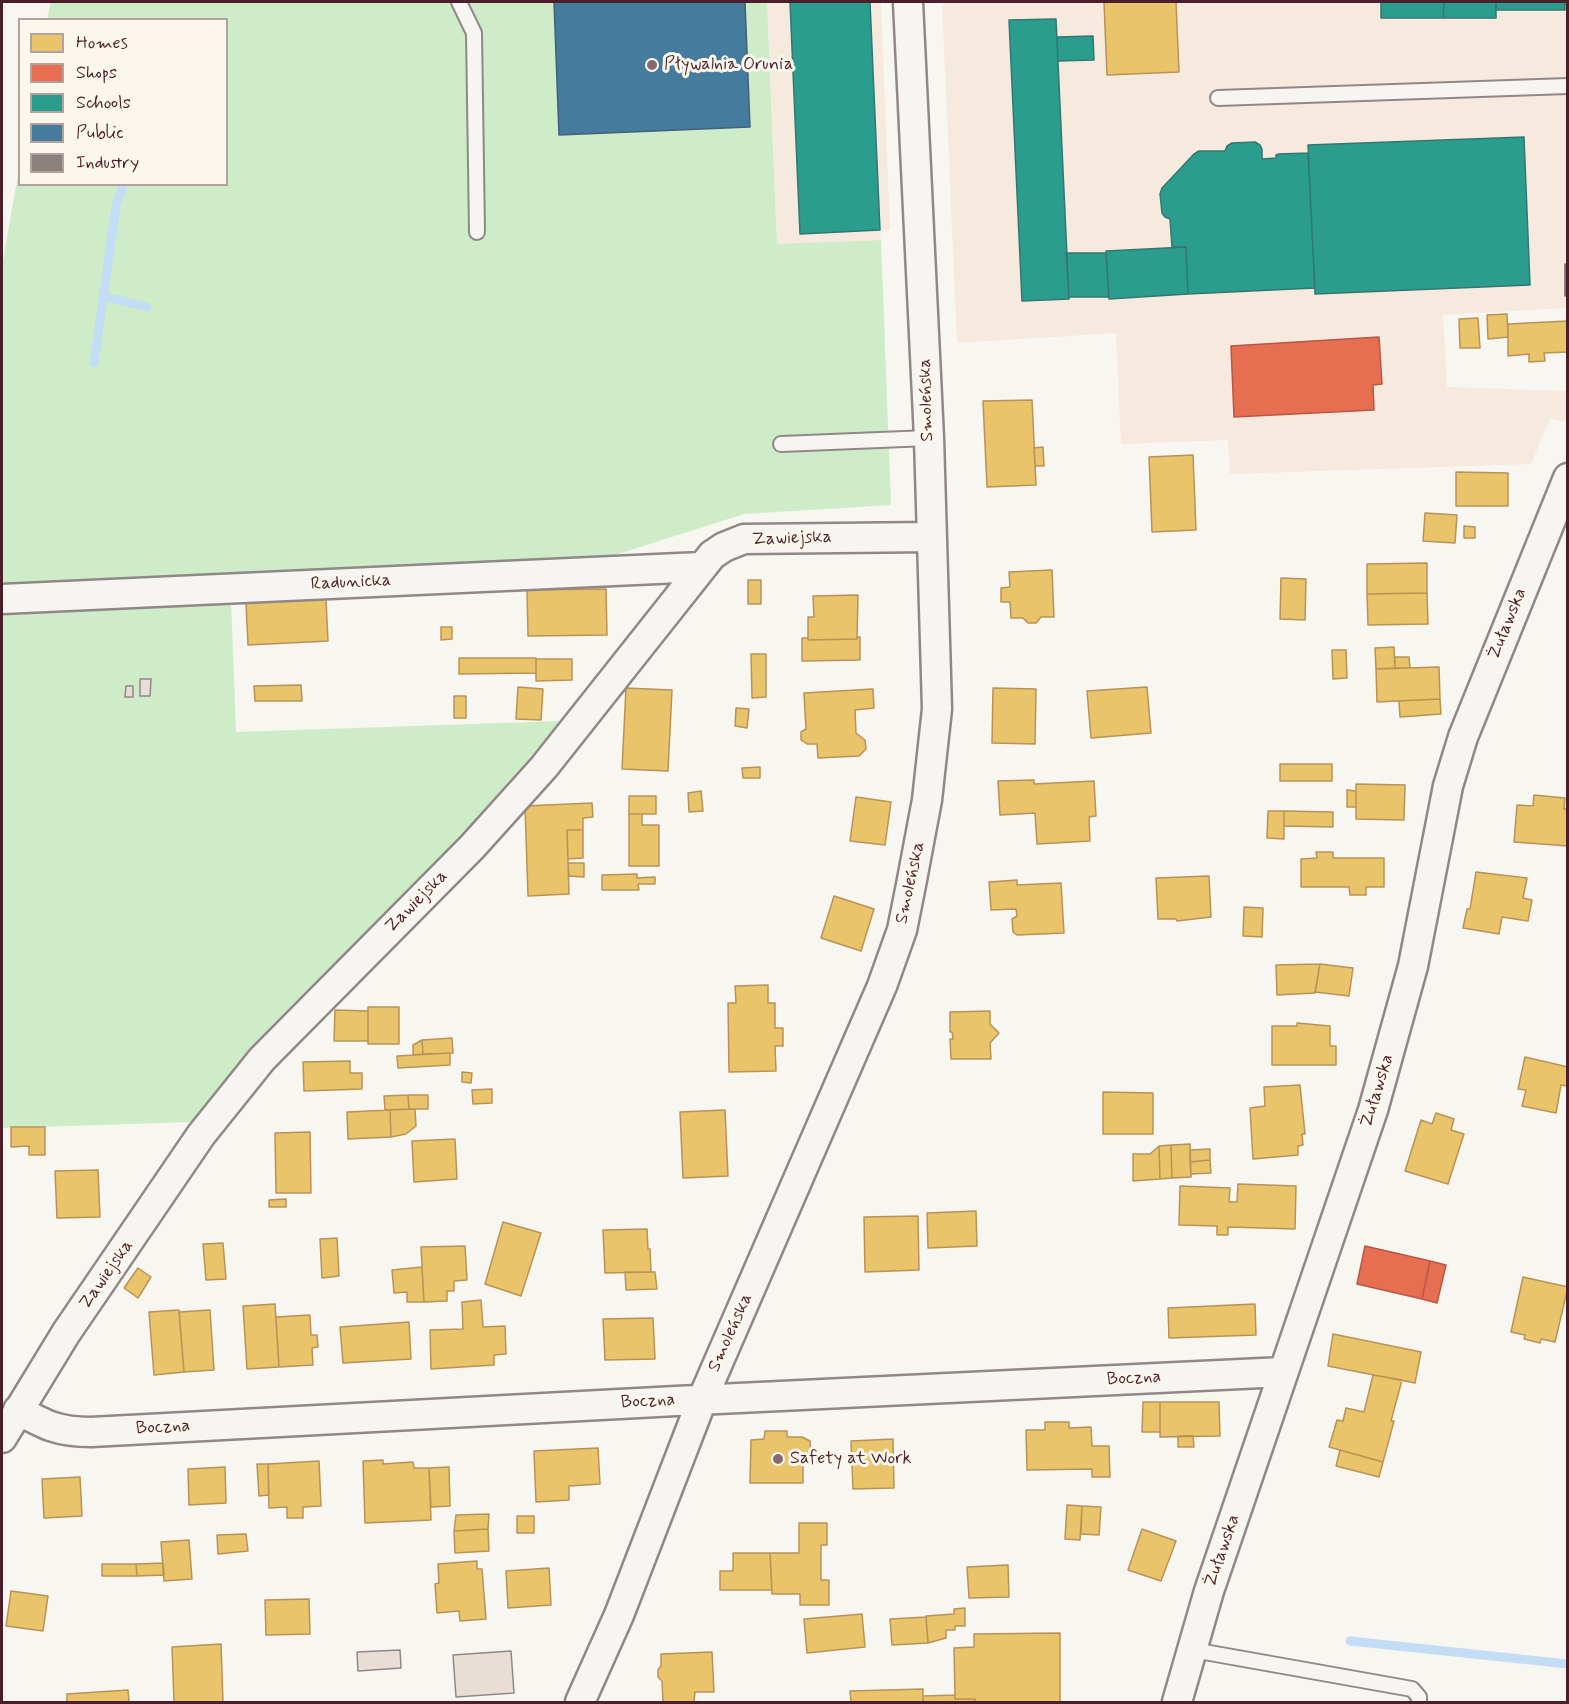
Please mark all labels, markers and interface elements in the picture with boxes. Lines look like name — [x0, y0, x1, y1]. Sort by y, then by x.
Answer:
legend — [18, 18, 228, 186]
text: Homes — [76, 31, 128, 55]
place label: Pływalnia Orunia — [664, 54, 793, 76]
marker: Pływalnia Orunia — [645, 58, 659, 72]
text: Shops — [76, 61, 117, 85]
text: Schools — [76, 91, 131, 115]
text: Public — [76, 121, 124, 145]
text: Industry — [76, 151, 139, 175]
street label: Smoleńska — [915, 358, 939, 442]
street label: Zawiejska — [752, 527, 832, 551]
street label: Radunicka — [310, 570, 392, 596]
street label: Żuławska — [1484, 585, 1532, 663]
street label: Smoleńska — [892, 840, 930, 926]
street label: Zawiejska — [381, 866, 453, 938]
street label: Żuławska — [1357, 1052, 1399, 1130]
street label: Zawiejska — [75, 1236, 139, 1314]
street label: Smoleńska — [704, 1290, 758, 1376]
street label: Boczna — [1106, 1367, 1162, 1391]
street label: Boczna — [620, 1390, 676, 1414]
street label: Boczna — [135, 1416, 191, 1440]
place label: Safety at Work — [790, 1448, 911, 1470]
marker: Safety at Work — [771, 1452, 785, 1466]
street label: Żuławska — [1201, 1512, 1245, 1590]

